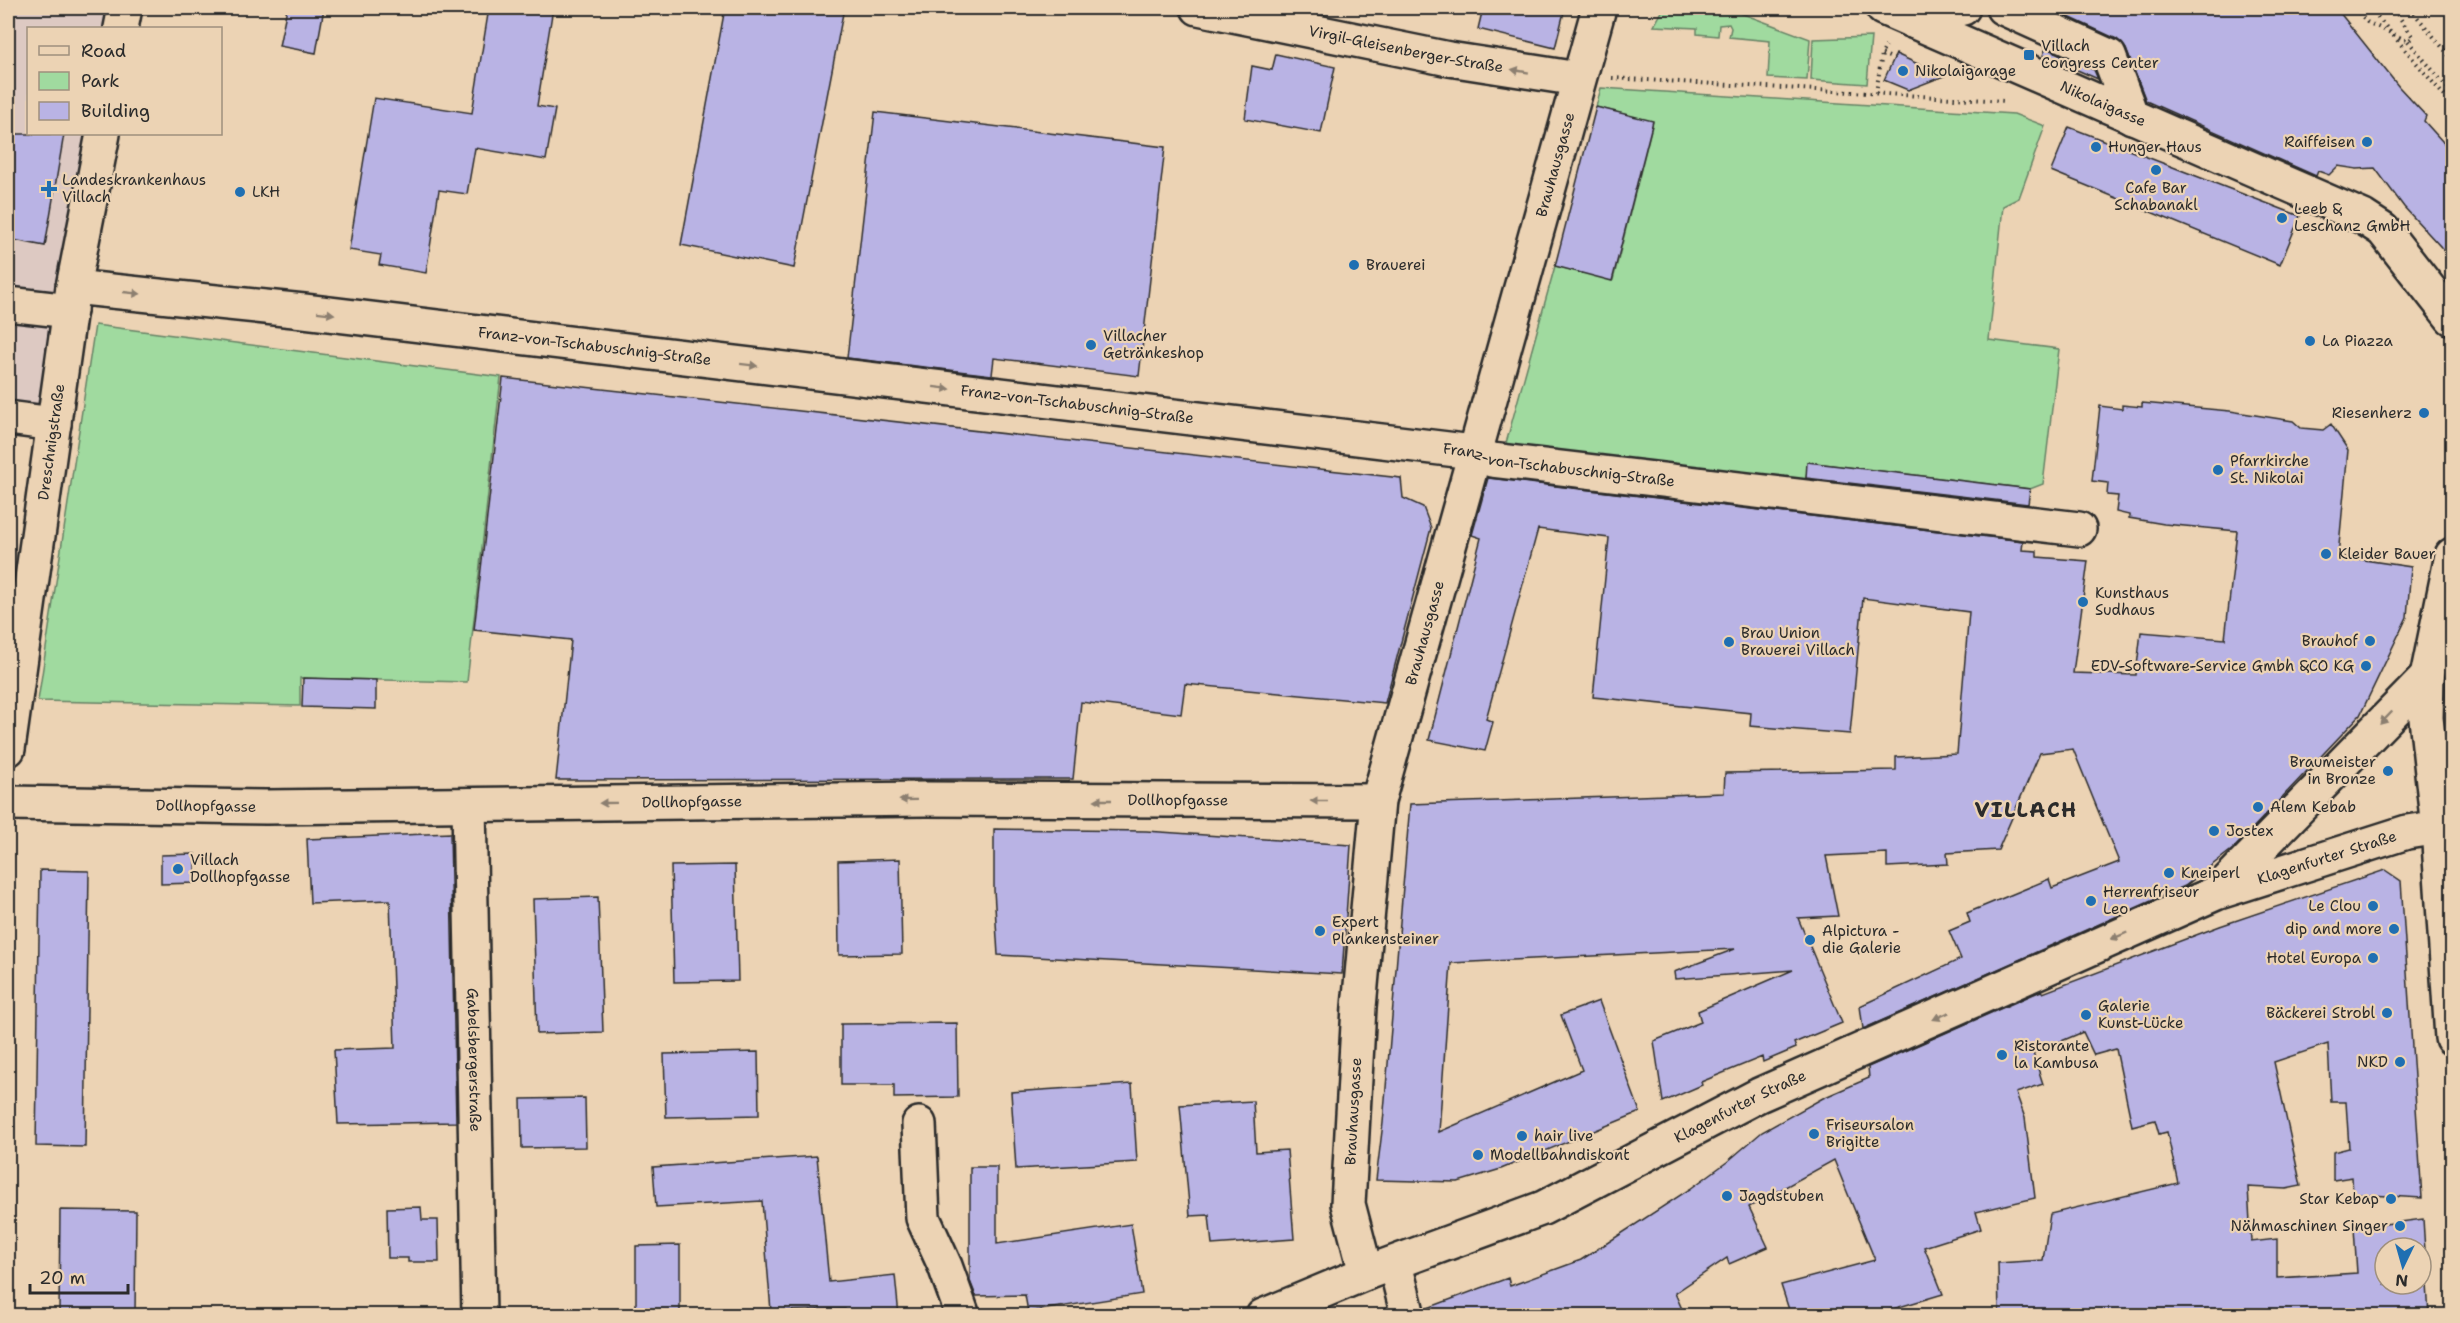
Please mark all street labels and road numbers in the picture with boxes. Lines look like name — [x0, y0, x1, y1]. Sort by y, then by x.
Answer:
street label: Virgil-Gleisenberger-Straße — [1307, 21, 1505, 77]
street label: Nikolaigasse — [2057, 76, 2149, 131]
street label: Brauhausgasse — [1531, 110, 1579, 219]
street label: Franz-von-Tschabuschnig-Straße — [477, 322, 712, 370]
street label: Franz-von-Tschabuschnig-Straße — [959, 380, 1195, 428]
street label: Dreschnigstraße — [33, 382, 69, 502]
street label: Franz-von-Tschabuschnig-Straße — [1442, 438, 1676, 491]
street label: Brauhausgasse — [1401, 578, 1449, 688]
street label: Dollhopfgasse — [1128, 790, 1228, 810]
street label: Dollhopfgasse — [641, 791, 742, 812]
street label: Dollhopfgasse — [155, 795, 256, 817]
street label: Klagenfurter Straße — [2255, 826, 2399, 889]
street label: Gabelsbergerstraße — [463, 988, 485, 1132]
street label: Brauhausgasse — [1340, 1057, 1366, 1166]
street label: Klagenfurter Straße — [1671, 1065, 1809, 1148]

